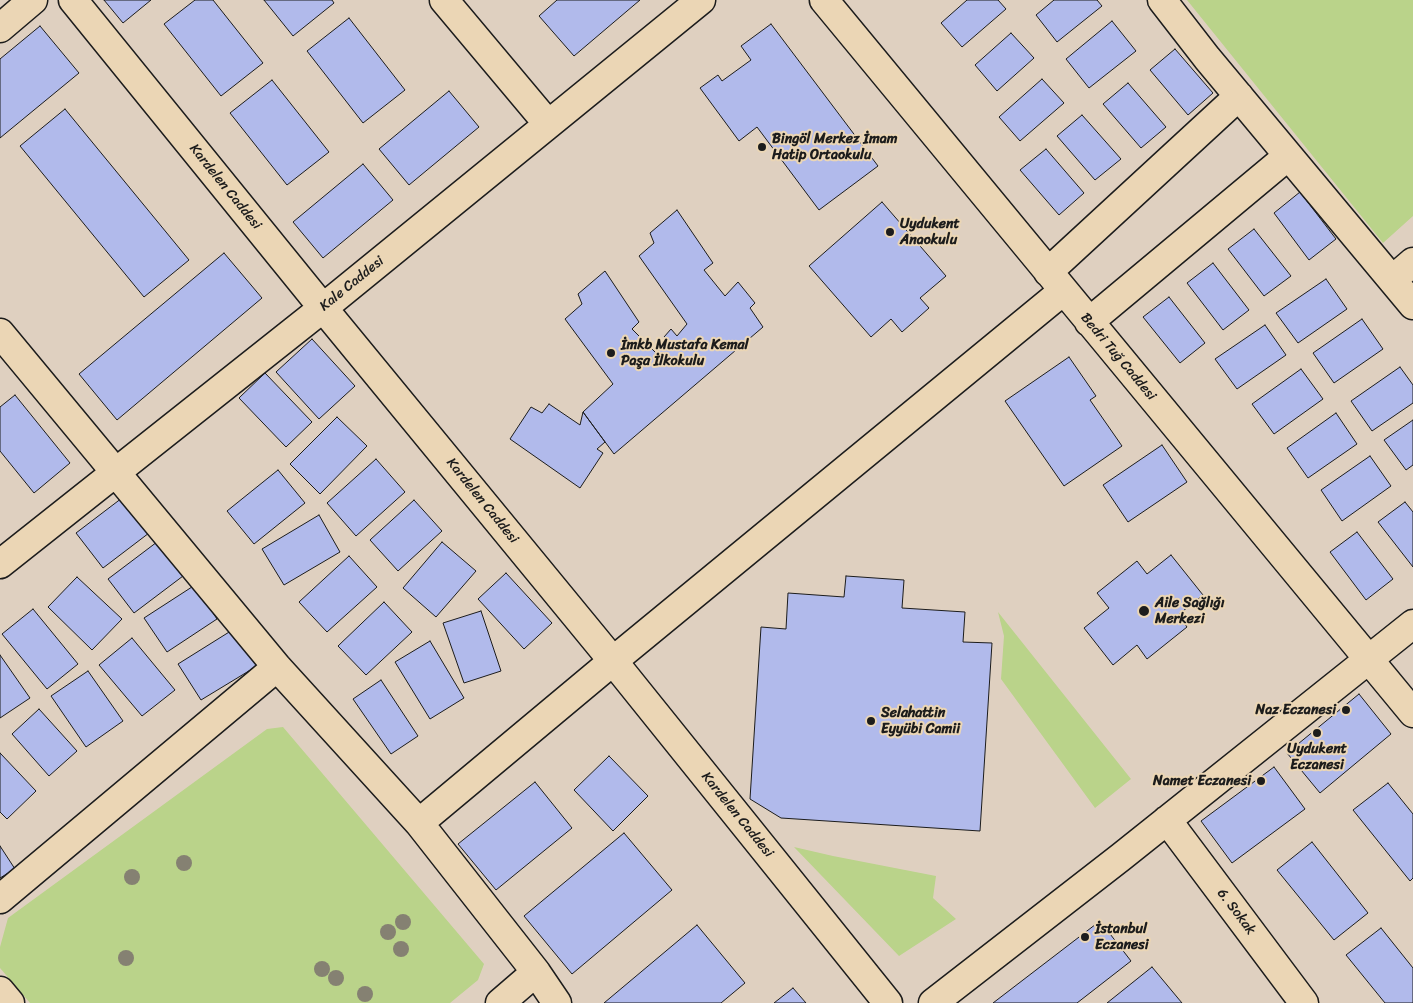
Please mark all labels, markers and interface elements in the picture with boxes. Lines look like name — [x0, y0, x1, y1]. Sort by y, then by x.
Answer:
place label: Bingöl Merkez İmam Hatip Ortaokulu — [772, 131, 897, 164]
street label: Kardelen Caddesi — [185, 141, 265, 233]
marker: Bingöl Merkez İmam Hatip Ortaokulu — [756, 141, 768, 153]
place label: Uydukent Anaokulu — [900, 216, 960, 248]
marker: Uydukent Anaokulu — [884, 226, 896, 238]
street label: Kale Caddesi — [317, 253, 387, 315]
street label: Bedri Tuğ Caddesi — [1077, 310, 1159, 404]
place label: İmkb Mustafa Kemal Paşa İlkokulu — [621, 337, 749, 370]
marker: İmkb Mustafa Kemal Paşa İlkokulu — [605, 347, 617, 359]
street label: Kardelen Caddesi — [442, 455, 522, 547]
place label: Aile Sağlığı Merkezi — [1155, 595, 1225, 628]
marker: Aile Sağlığı Merkezi — [1137, 604, 1151, 618]
place label: Naz Eczanesi — [1255, 702, 1336, 718]
marker: Naz Eczanesi — [1340, 704, 1352, 716]
place label: Selahattin Eyyübi Camii — [881, 705, 960, 738]
marker: Selahattin Eyyübi Camii — [865, 715, 877, 727]
marker: Uydukent Eczanesi — [1311, 727, 1323, 739]
place label: Uydukent Eczanesi — [1287, 741, 1347, 774]
street label: Kardelen Caddesi — [697, 769, 777, 861]
place label: Namet Eczanesi — [1153, 773, 1251, 789]
marker: Namet Eczanesi — [1255, 775, 1267, 787]
street label: 6. Sokak — [1213, 886, 1259, 938]
place label: İstanbul Eczanesi — [1095, 921, 1149, 954]
marker: İstanbul Eczanesi — [1079, 931, 1091, 943]

